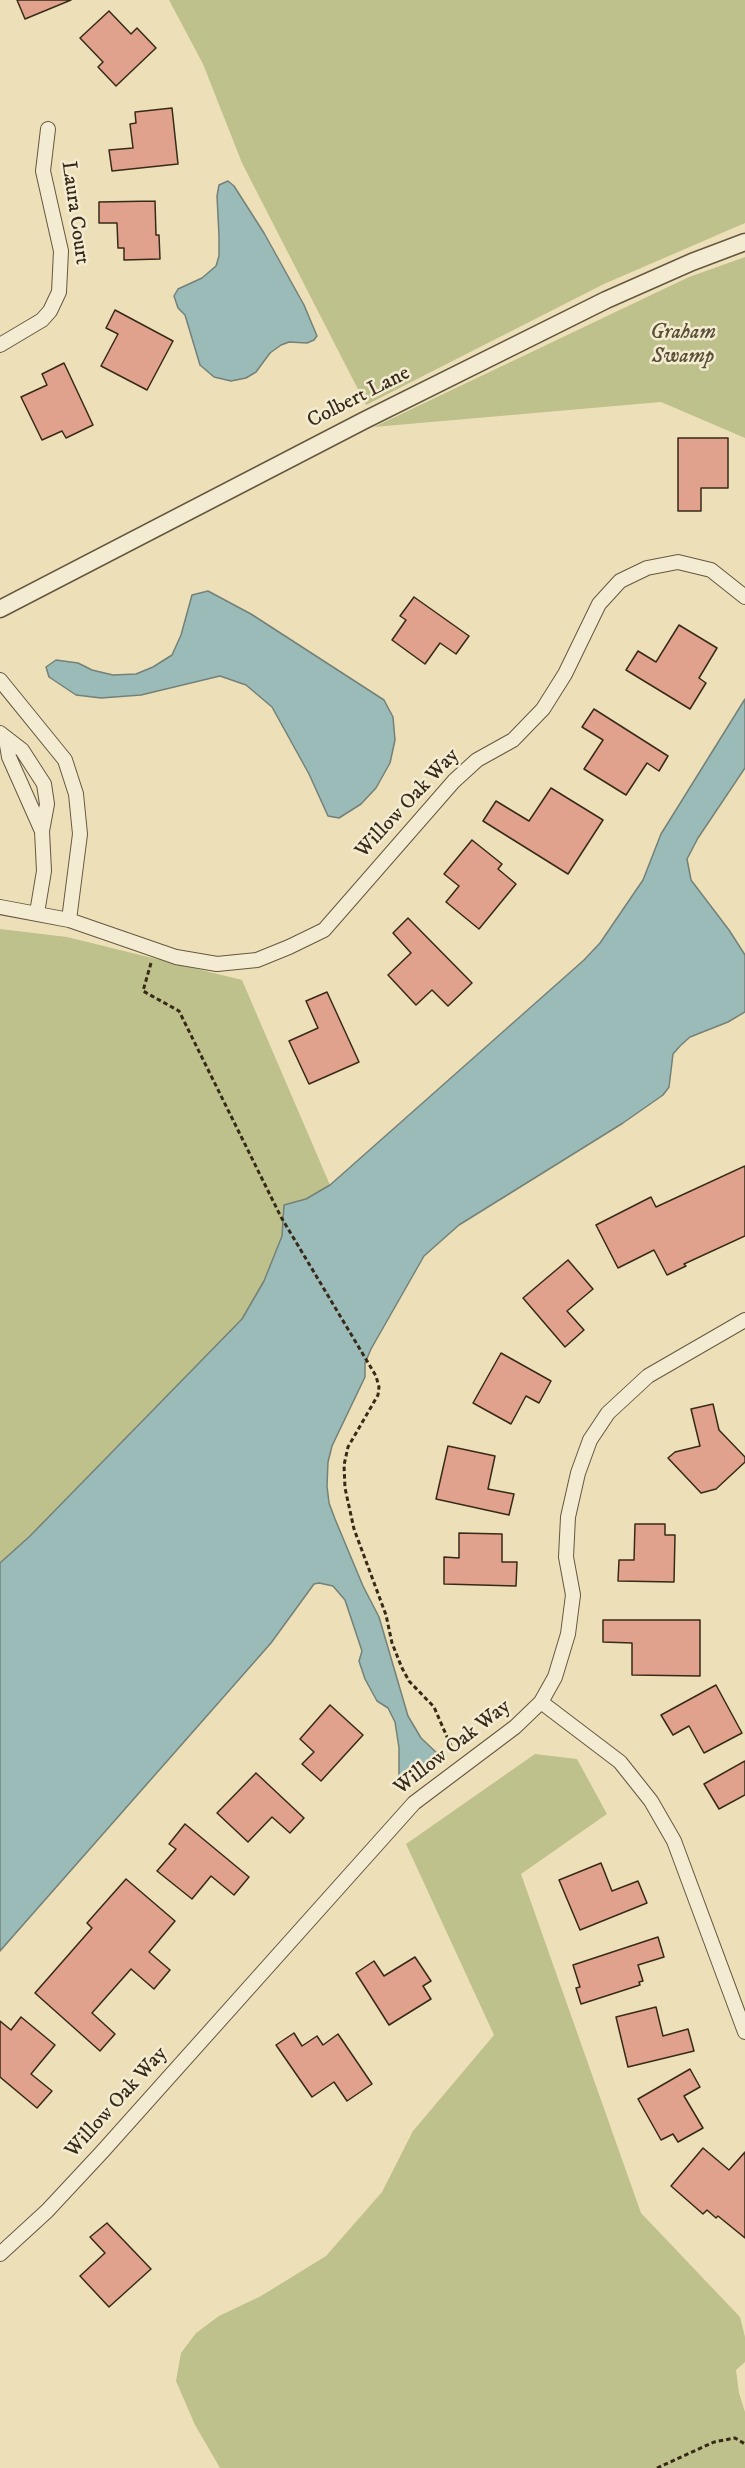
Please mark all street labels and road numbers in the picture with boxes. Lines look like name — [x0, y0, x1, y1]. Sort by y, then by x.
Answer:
street label: Laura Court — [54, 160, 94, 266]
street label: Colbert Lane — [304, 361, 414, 435]
street label: Willow Oak Way — [351, 744, 465, 864]
street label: Willow Oak Way — [390, 1695, 516, 1801]
street label: Willow Oak Way — [61, 2042, 173, 2164]

